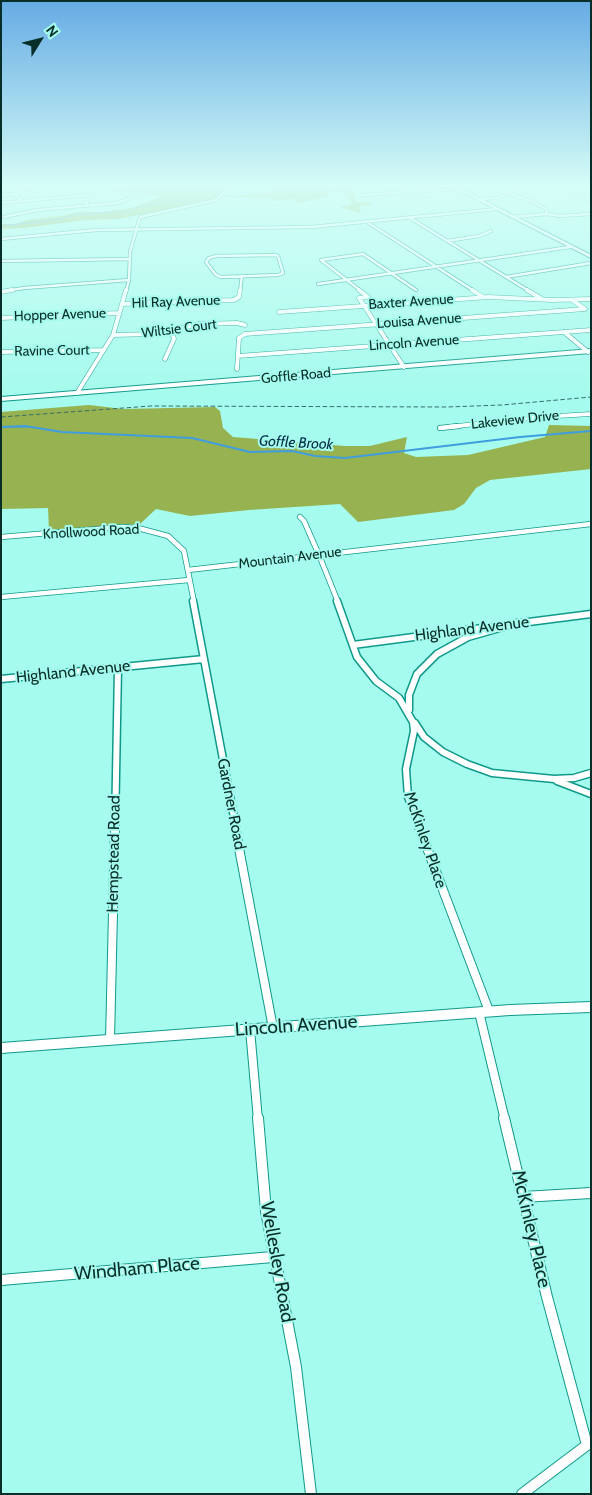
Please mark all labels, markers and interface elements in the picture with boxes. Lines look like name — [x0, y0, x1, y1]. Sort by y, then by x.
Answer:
north arrow — [15, 15, 65, 65]
text: N — [42, 22, 62, 40]
street label: Baxter Avenue — [368, 291, 454, 313]
street label: Hil Ray Avenue — [131, 292, 221, 312]
street label: Hopper Avenue — [14, 305, 106, 325]
street label: Louisa Avenue — [376, 310, 462, 332]
street label: Wiltsie Court — [140, 316, 218, 342]
street label: Lincoln Avenue — [368, 331, 460, 355]
street label: Ravine Court — [14, 342, 90, 360]
street label: Goffle Road — [260, 365, 332, 387]
street label: Lakeview Drive — [470, 407, 560, 433]
water label: Goffle Brook — [259, 432, 333, 454]
street label: Knollwood Road — [42, 521, 140, 543]
street label: Mountain Avenue — [237, 543, 343, 573]
street label: Highland Avenue — [414, 612, 530, 646]
street label: Highland Avenue — [15, 656, 131, 688]
street label: Gardner Road — [213, 757, 249, 851]
street label: McKinley Place — [399, 789, 451, 891]
street label: Hempstead Road — [103, 795, 125, 913]
street label: Lincoln Avenue — [234, 1010, 358, 1042]
street label: McKinley Place — [506, 1168, 556, 1290]
street label: Wellesley Road — [255, 1200, 299, 1324]
street label: Windham Place — [73, 1252, 201, 1286]

